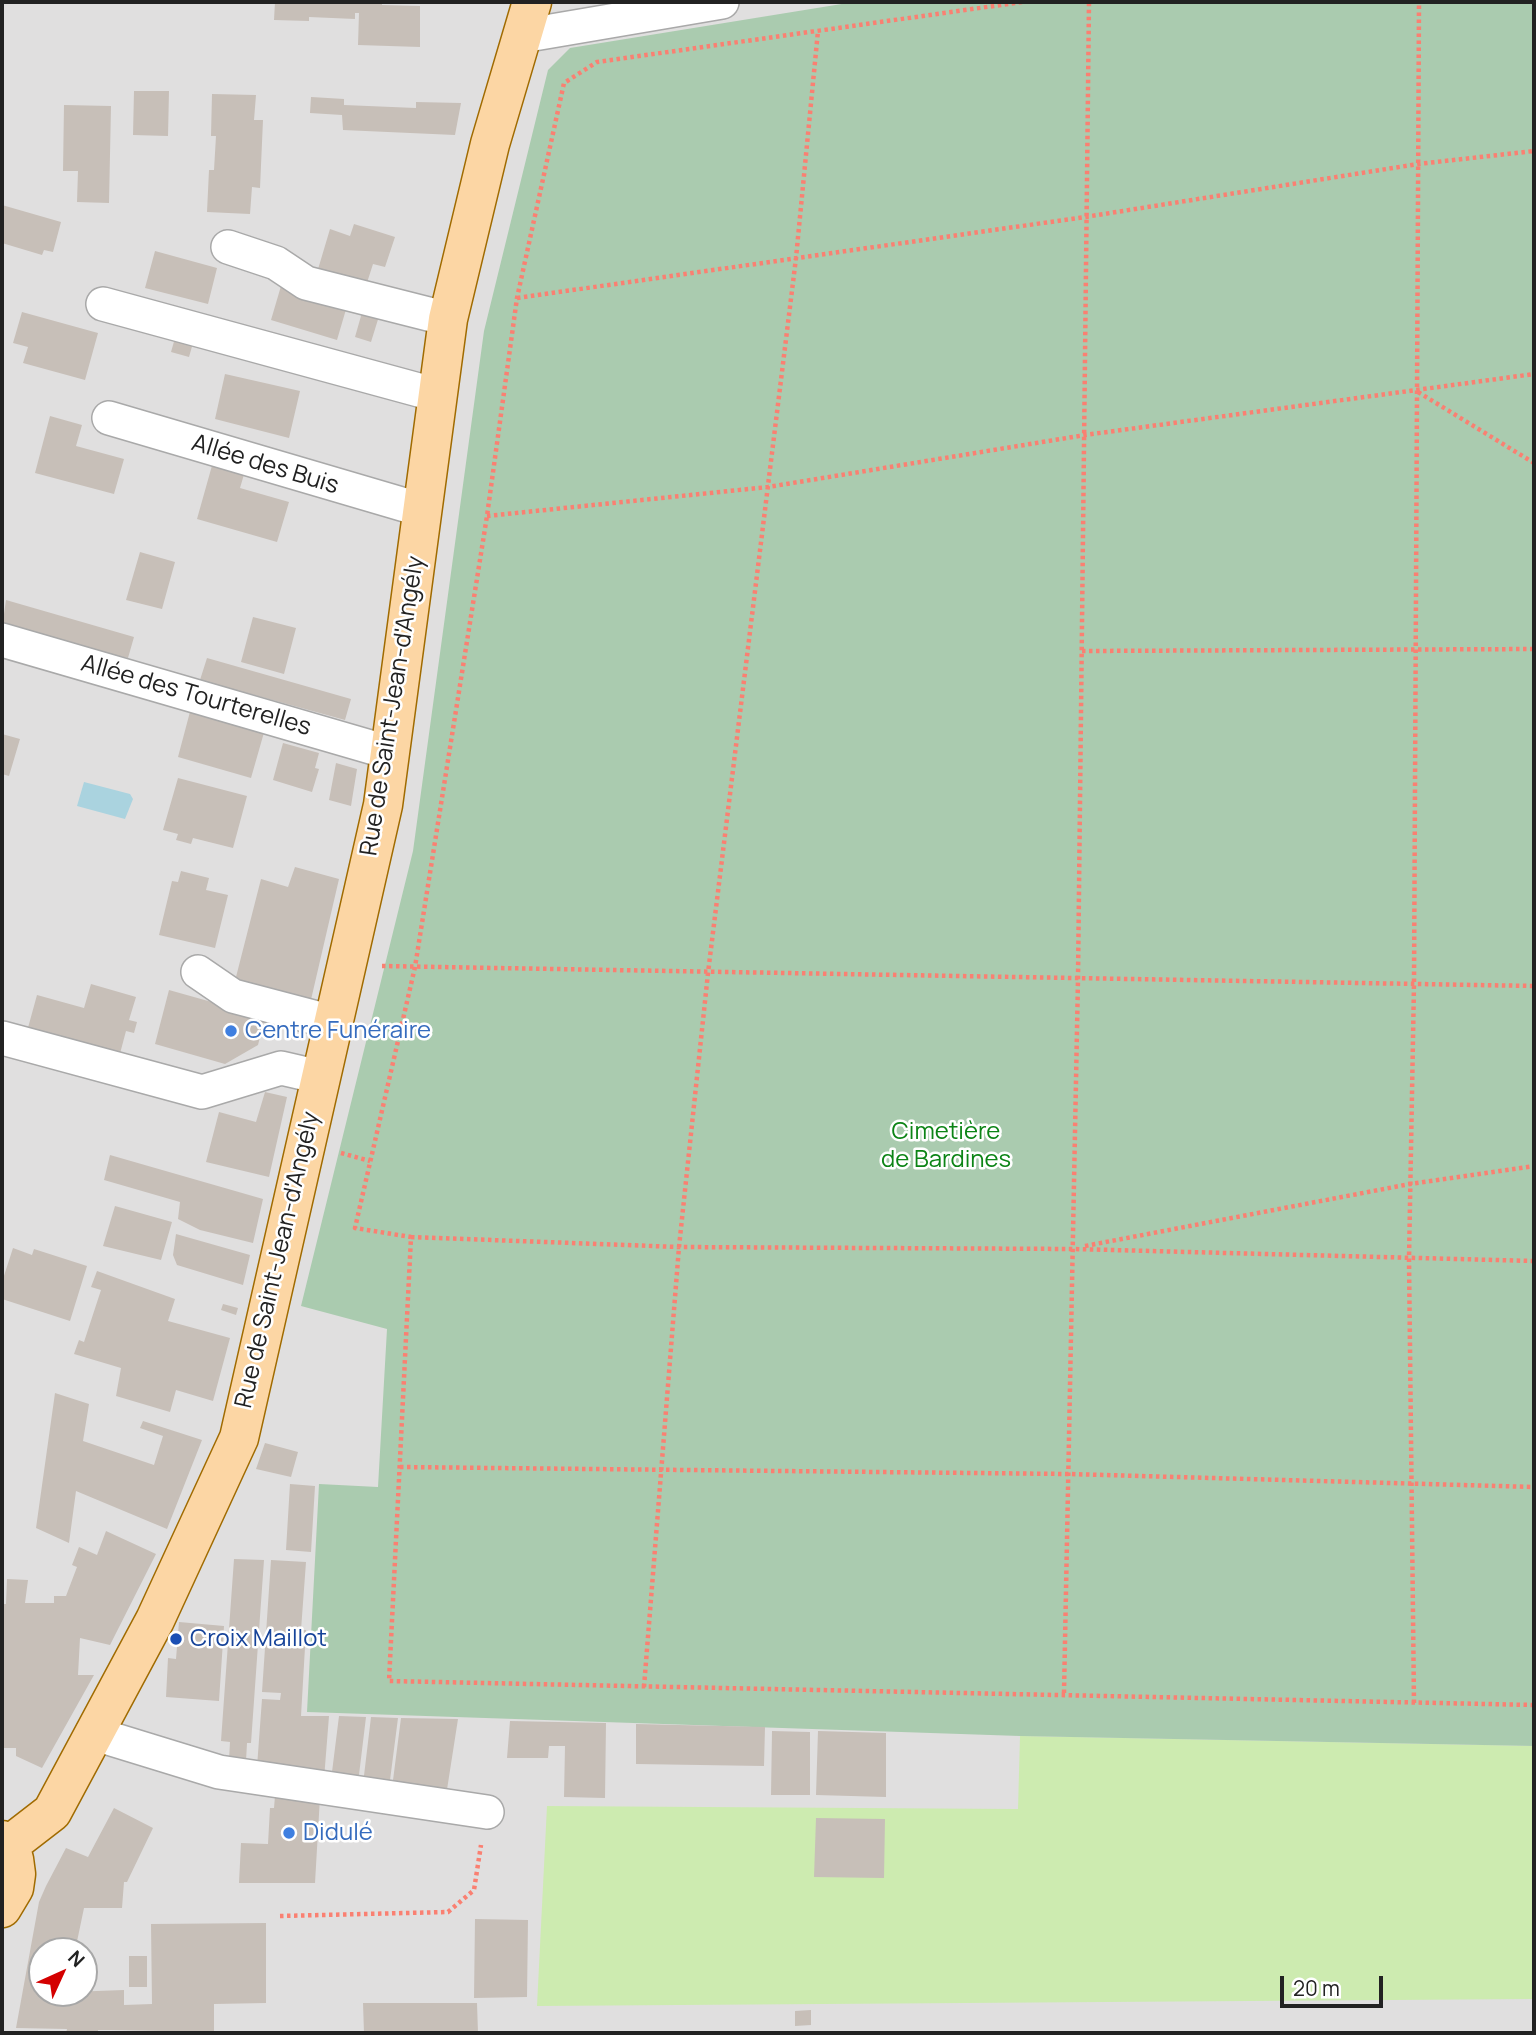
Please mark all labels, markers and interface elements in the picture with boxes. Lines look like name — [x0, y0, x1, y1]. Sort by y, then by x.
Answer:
street label: Allée des Buis — [188, 429, 342, 501]
street label: Rue de Saint-Jean-d'Angély — [355, 554, 431, 858]
street label: Allée des Tourterelles — [78, 649, 314, 743]
place label: Centre Funéraire — [245, 1017, 431, 1045]
marker: Centre Funéraire — [223, 1023, 239, 1039]
street label: Rue de Saint-Jean-d'Angély — [230, 1109, 326, 1411]
park label: Cimetière de Bardines — [881, 1118, 1011, 1174]
place label: Croix Maillot — [190, 1625, 327, 1653]
marker: Croix Maillot — [168, 1631, 184, 1647]
place label: Didulé — [303, 1819, 373, 1847]
marker: Didulé — [281, 1825, 297, 1841]
north arrow — [28, 1937, 98, 2007]
text: N — [62, 1945, 90, 1973]
scale bar — [1284, 1962, 1387, 2006]
text: 20 m — [1293, 1974, 1340, 2002]

